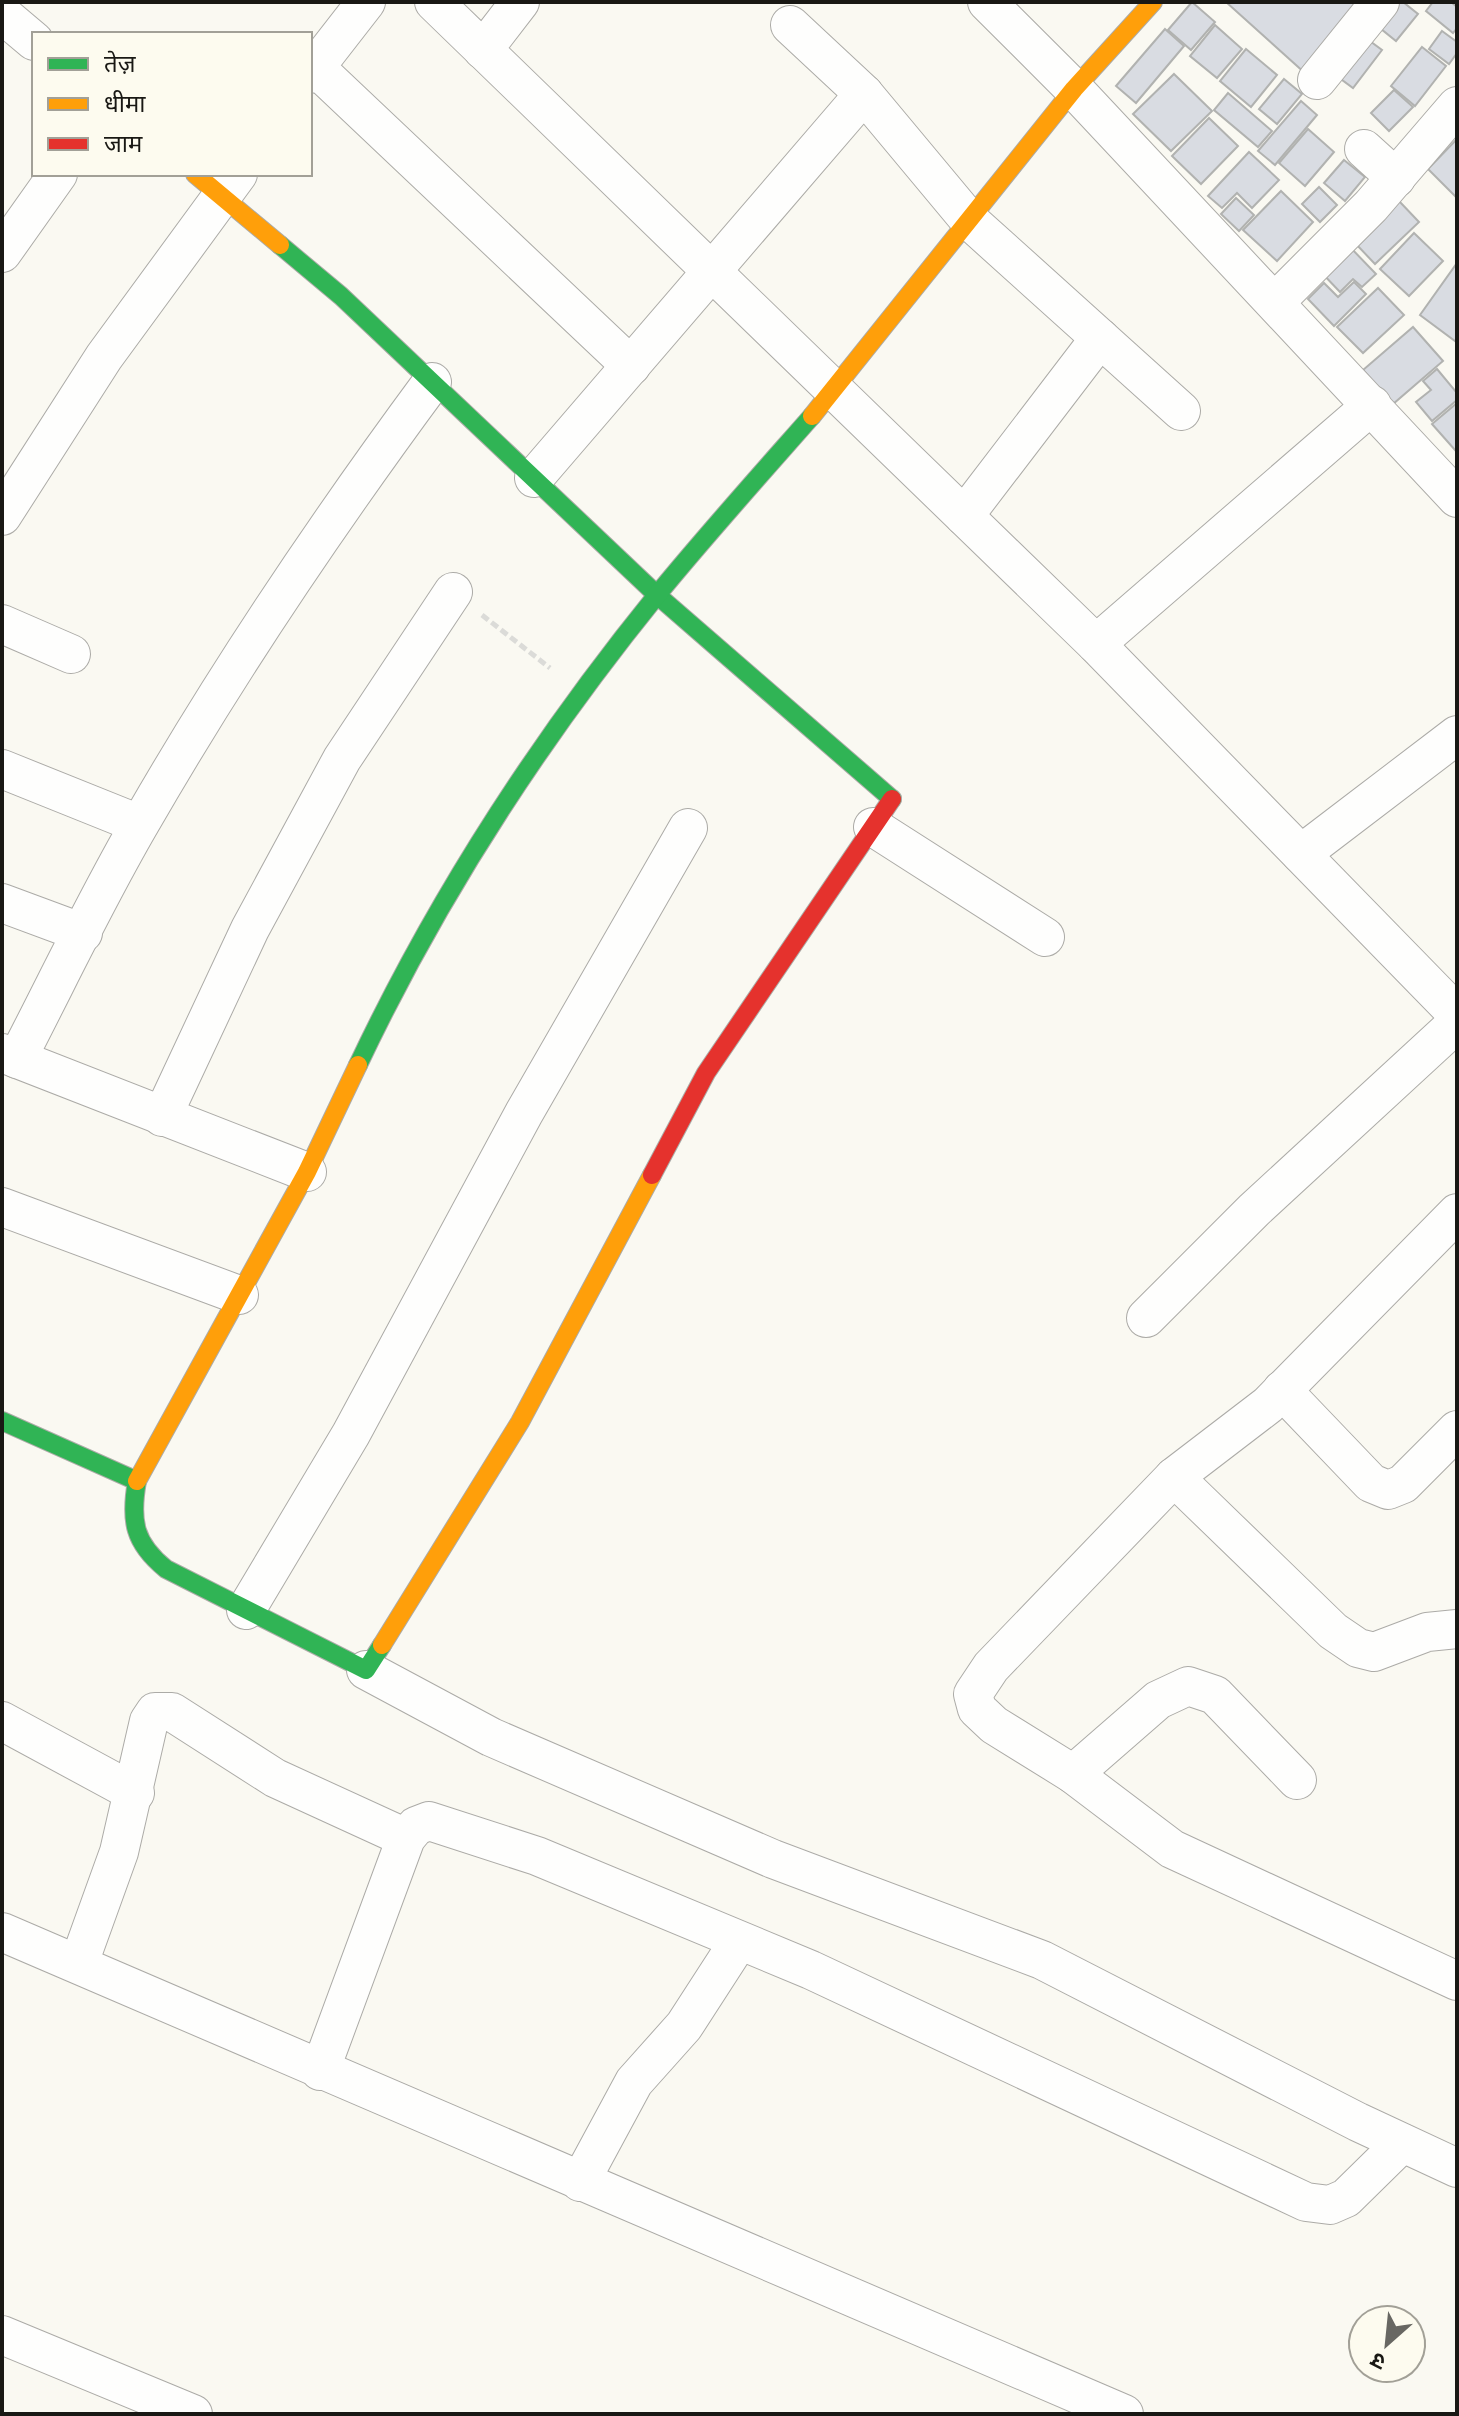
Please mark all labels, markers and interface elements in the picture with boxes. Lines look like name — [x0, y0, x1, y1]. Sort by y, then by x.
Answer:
legend — [32, 32, 312, 176]
text: तेज़ — [104, 50, 137, 78]
text: धीमा — [104, 90, 146, 118]
text: जाम — [104, 130, 143, 158]
north arrow — [1347, 2304, 1427, 2384]
text: उ — [1366, 2347, 1390, 2375]

